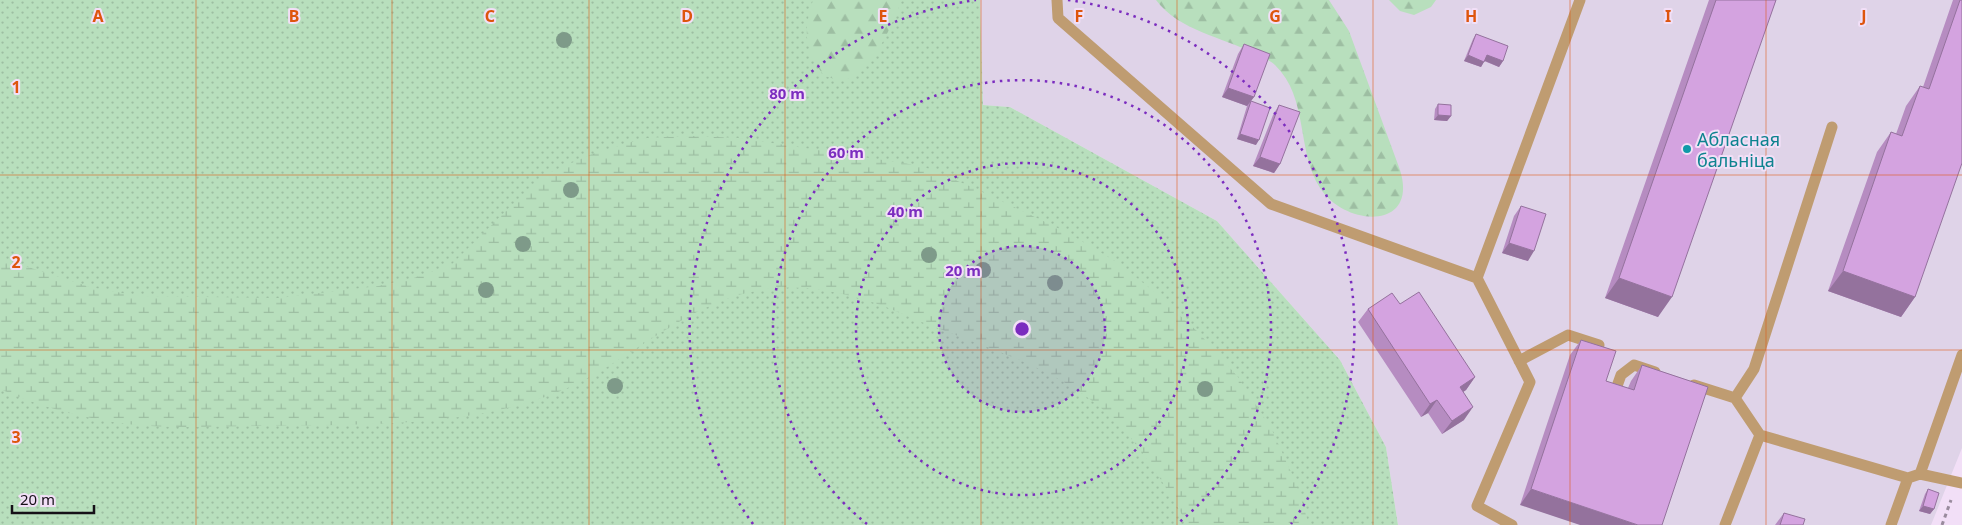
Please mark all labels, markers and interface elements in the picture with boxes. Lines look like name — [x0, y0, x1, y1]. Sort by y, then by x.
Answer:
text: A — [92, 5, 104, 27]
text: B — [289, 5, 299, 27]
text: C — [485, 5, 495, 27]
text: D — [681, 5, 693, 27]
text: E — [879, 5, 888, 27]
text: F — [1075, 5, 1083, 27]
text: G — [1269, 5, 1281, 27]
text: H — [1465, 5, 1477, 27]
text: I — [1665, 5, 1671, 27]
text: J — [1859, 5, 1867, 27]
text: 1 — [11, 76, 21, 98]
text: 80 m — [769, 83, 805, 103]
place label: Абласная бальніца — [1697, 127, 1780, 172]
text: 60 m — [828, 142, 864, 162]
marker: Абласная бальніца — [1681, 143, 1693, 155]
text: 40 m — [887, 201, 923, 221]
text: 2 — [11, 251, 21, 273]
text: 20 m — [945, 260, 981, 280]
centre of rings — [1013, 320, 1031, 338]
text: 3 — [11, 426, 21, 448]
scale bar — [12, 482, 95, 514]
text: 20 m — [20, 489, 55, 509]

